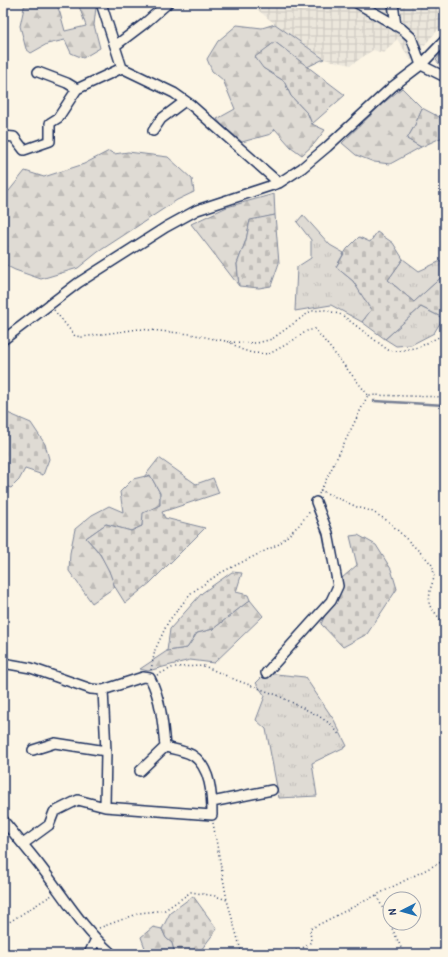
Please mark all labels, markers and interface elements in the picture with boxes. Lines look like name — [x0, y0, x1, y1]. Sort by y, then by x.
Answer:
north arrow — [382, 891, 422, 931]
text: N — [385, 908, 399, 916]

